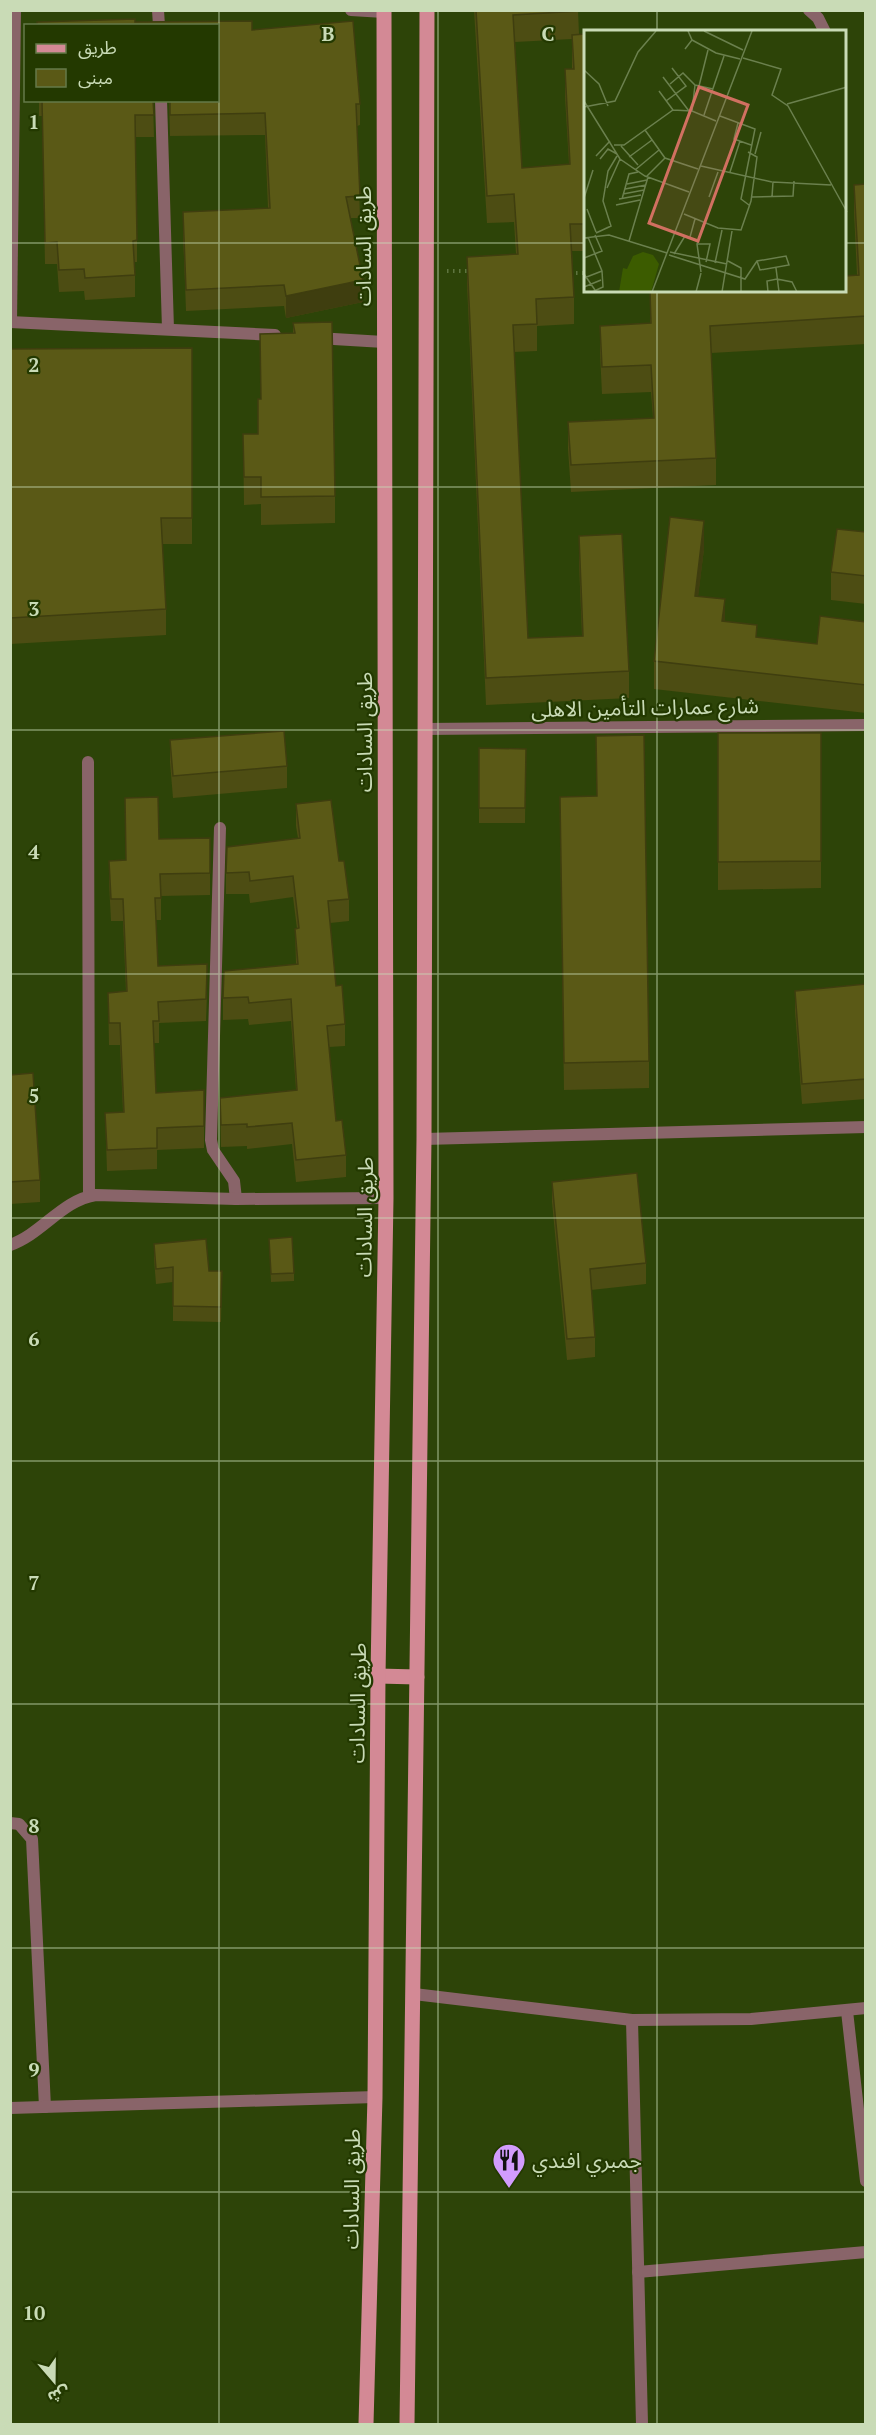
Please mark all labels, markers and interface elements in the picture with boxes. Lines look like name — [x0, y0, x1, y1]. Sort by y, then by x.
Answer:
text: B — [322, 20, 335, 47]
text: C — [541, 20, 555, 47]
legend — [24, 24, 219, 102]
inset map — [584, 30, 846, 292]
text: طريق — [78, 35, 117, 59]
text: مبنى — [78, 65, 113, 89]
text: 1 — [28, 108, 40, 135]
street label: طريق السادات — [349, 186, 377, 306]
text: 2 — [28, 351, 40, 378]
text: 3 — [28, 595, 40, 622]
street label: طريق السادات — [350, 672, 378, 792]
street label: شارع عمارات التأمين الاهلى — [531, 691, 759, 725]
text: 4 — [28, 838, 40, 865]
text: 5 — [28, 1082, 40, 1109]
street label: طريق السادات — [349, 1156, 379, 1278]
text: 6 — [28, 1325, 40, 1352]
text: 7 — [28, 1569, 40, 1596]
street label: طريق السادات — [342, 1642, 372, 1764]
text: 8 — [28, 1812, 40, 1839]
text: 9 — [28, 2056, 40, 2083]
street label: طريق السادات — [336, 2128, 366, 2250]
restaurant icon: جمبري افندي — [491, 2142, 527, 2189]
place label: جمبري افندي — [532, 2146, 642, 2177]
text: 10 — [23, 2299, 45, 2326]
north arrow — [24, 2351, 84, 2411]
text: ش — [45, 2381, 73, 2409]

